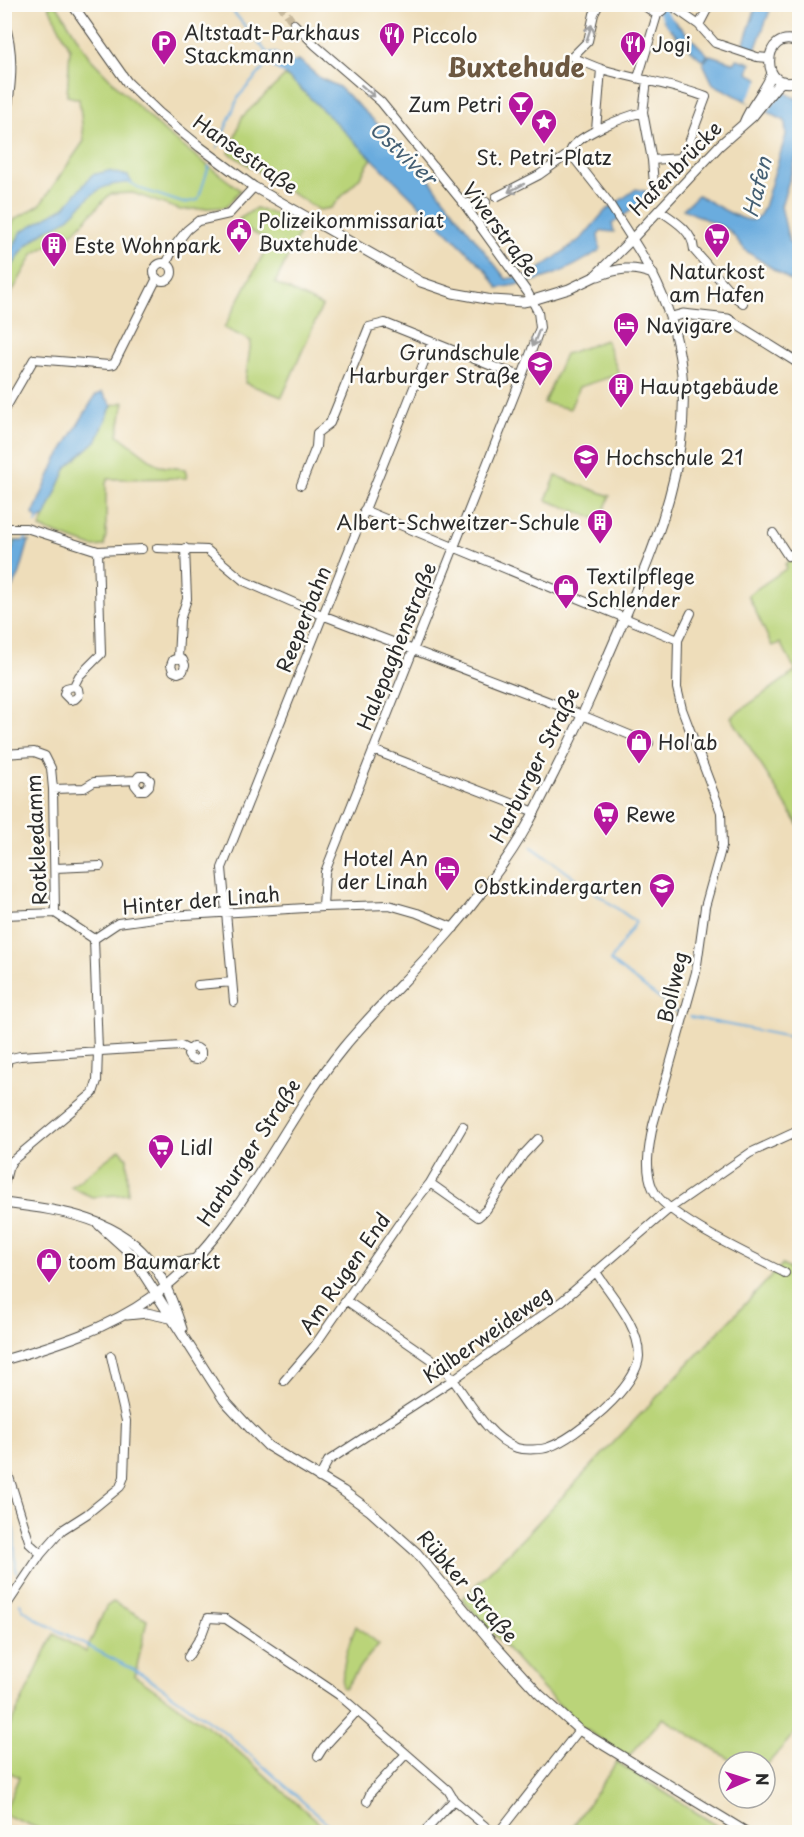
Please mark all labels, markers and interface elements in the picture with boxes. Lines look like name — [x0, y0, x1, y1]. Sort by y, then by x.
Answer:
place label: Altstadt-Parkhaus Stackmann — [184, 17, 360, 70]
restaurant icon: Piccolo — [377, 20, 407, 58]
place label: Piccolo — [412, 20, 478, 50]
one-way arrow — [584, 24, 595, 43]
parking icon: Altstadt-Parkhaus Stackmann — [149, 28, 179, 66]
restaurant icon: Jogi — [618, 29, 648, 67]
place label: Jogi — [652, 29, 691, 59]
district label: Buxtehude — [447, 47, 585, 86]
one-way arrow — [360, 84, 375, 98]
place label: Zum Petri — [408, 89, 502, 119]
bar icon: Zum Petri — [506, 89, 536, 127]
street label: Hansestraße — [187, 107, 305, 201]
place icon: St. Petri-Platz — [529, 107, 559, 145]
water label: Ostviver — [363, 112, 447, 193]
street label: Hafenbrücke — [622, 114, 728, 222]
place label: St. Petri-Platz — [476, 142, 612, 172]
water label: Hafen — [733, 152, 779, 221]
street label: Viverstraße — [455, 175, 547, 283]
one-way arrow — [507, 182, 525, 194]
place label: Polizeikommissariat Buxtehude — [258, 205, 444, 258]
public building icon: Polizeikommissariat Buxtehude — [224, 216, 254, 254]
supermarket icon: Naturkost am Hafen — [702, 221, 732, 259]
building icon: Este Wohnpark — [39, 230, 69, 268]
place label: Este Wohnpark — [74, 230, 221, 260]
place label: Naturkost am Hafen — [669, 256, 765, 309]
hotel icon: Navigare — [611, 310, 641, 348]
place label: Navigare — [646, 310, 733, 340]
one-way arrow — [530, 328, 541, 347]
place label: Grundschule Harburger Straße — [349, 337, 520, 390]
school or university icon: Grundschule Harburger Straße — [525, 349, 555, 387]
building icon: Hauptgebäude — [606, 371, 636, 409]
place label: Hauptgebäude — [640, 371, 779, 401]
school or university icon: Hochschule 21 — [571, 442, 601, 480]
place label: Hochschule 21 — [606, 442, 743, 472]
place label: Albert-Schweitzer-Schule — [337, 507, 580, 537]
building icon: Albert-Schweitzer-Schule — [585, 507, 615, 545]
street label: Halepaghenstraße — [349, 558, 443, 734]
street label: Reeperbahn — [268, 561, 338, 677]
place label: Textilpflege Schlender — [586, 561, 695, 614]
shop icon: Textilpflege Schlender — [551, 572, 581, 610]
street label: Harburger Straße — [482, 682, 586, 848]
shop icon: Hol'ab — [624, 727, 654, 765]
place label: Hol'ab — [658, 727, 718, 757]
street label: Rotkleedamm — [18, 774, 54, 906]
supermarket icon: Rewe — [591, 799, 621, 837]
place label: Rewe — [626, 799, 676, 829]
place label: Hotel An der Linah — [338, 843, 428, 896]
hotel icon: Hotel An der Linah — [432, 854, 462, 892]
place label: Obstkindergarten — [474, 871, 642, 901]
school or university icon: Obstkindergarten — [647, 871, 677, 909]
street label: Hinter der Linah — [121, 878, 281, 922]
street label: Bollweg — [649, 948, 695, 1026]
street label: Harburger Straße — [189, 1072, 307, 1232]
supermarket icon: Lidl — [146, 1132, 176, 1170]
place label: Lidl — [180, 1132, 213, 1162]
street label: Am Rugen End — [291, 1206, 397, 1340]
shop icon: toom Baumarkt — [34, 1246, 64, 1284]
place label: toom Baumarkt — [68, 1246, 220, 1276]
street label: Kälberweideweg — [416, 1278, 558, 1390]
street label: Rübker Straße — [410, 1523, 526, 1649]
north arrow — [717, 1750, 777, 1810]
text: N — [751, 1772, 775, 1786]

